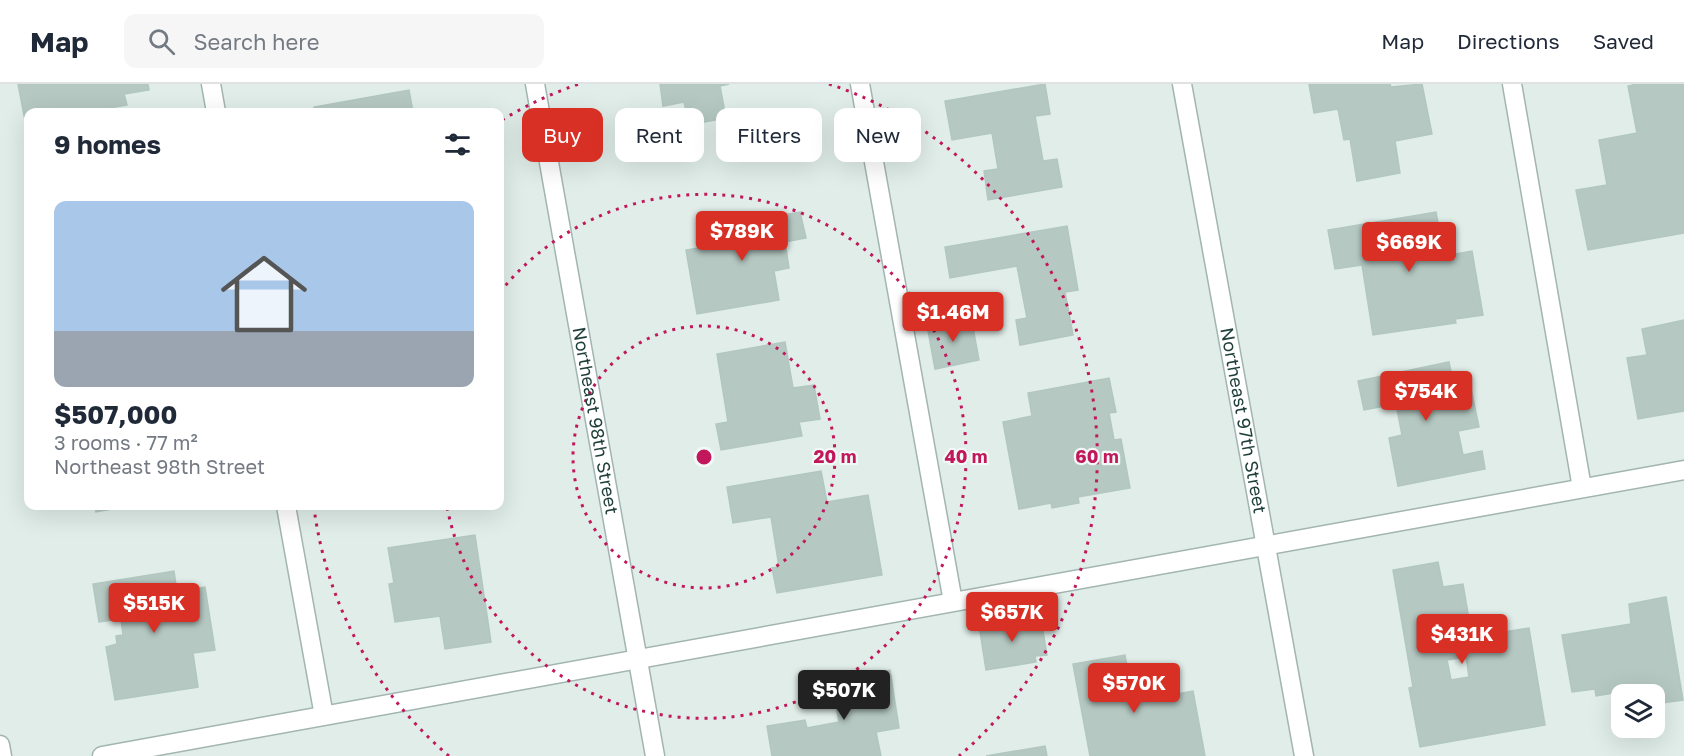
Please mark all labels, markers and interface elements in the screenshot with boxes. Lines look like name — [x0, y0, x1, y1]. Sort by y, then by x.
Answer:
search box — [124, 14, 544, 68]
text: Map — [30, 25, 88, 58]
icon: search — [145, 25, 178, 58]
text: Search here — [193, 28, 319, 55]
text: Map — [1381, 28, 1424, 54]
text: Directions — [1457, 28, 1560, 54]
text: Saved — [1593, 28, 1654, 54]
chip: Buy — [522, 108, 603, 162]
chip: Rent — [615, 108, 704, 162]
chip: Filters — [716, 108, 822, 162]
chip: New — [834, 108, 921, 162]
icon: filters — [441, 128, 474, 161]
text: 9 homes — [54, 129, 161, 160]
pin: $789K — [700, 211, 784, 262]
text: $789K — [710, 218, 774, 242]
pin: $669K — [1367, 222, 1451, 273]
text: $669K — [1376, 229, 1442, 253]
icon: home — [210, 240, 318, 348]
pin: $1.46M — [904, 292, 1002, 343]
text: $1.46M — [916, 299, 990, 323]
street label: Northeast 98th Street — [569, 325, 624, 516]
street label: Northeast 97th Street — [1216, 326, 1272, 515]
pin: $754K — [1384, 371, 1468, 422]
text: $754K — [1394, 378, 1458, 402]
text: $507,000 — [54, 399, 177, 430]
text: 3 rooms · 77 m² — [54, 430, 198, 454]
text: 20 m — [814, 445, 856, 467]
text: 40 m — [944, 445, 988, 467]
text: 60 m — [1075, 445, 1119, 467]
centre of rings — [694, 447, 714, 467]
text: Northeast 98th Street — [54, 454, 265, 478]
pin: $515K — [112, 583, 196, 634]
text: $515K — [123, 590, 185, 614]
pin: $657K — [970, 592, 1054, 643]
text: $657K — [980, 599, 1044, 623]
pin: $431K — [1420, 614, 1504, 665]
text: $431K — [1431, 621, 1493, 645]
pin: $570K — [1092, 663, 1176, 714]
pin: $507K — [802, 670, 886, 721]
text: $570K — [1102, 670, 1166, 694]
text: $507K — [812, 677, 876, 701]
map controls — [1611, 684, 1665, 738]
button: layers — [1611, 684, 1665, 738]

